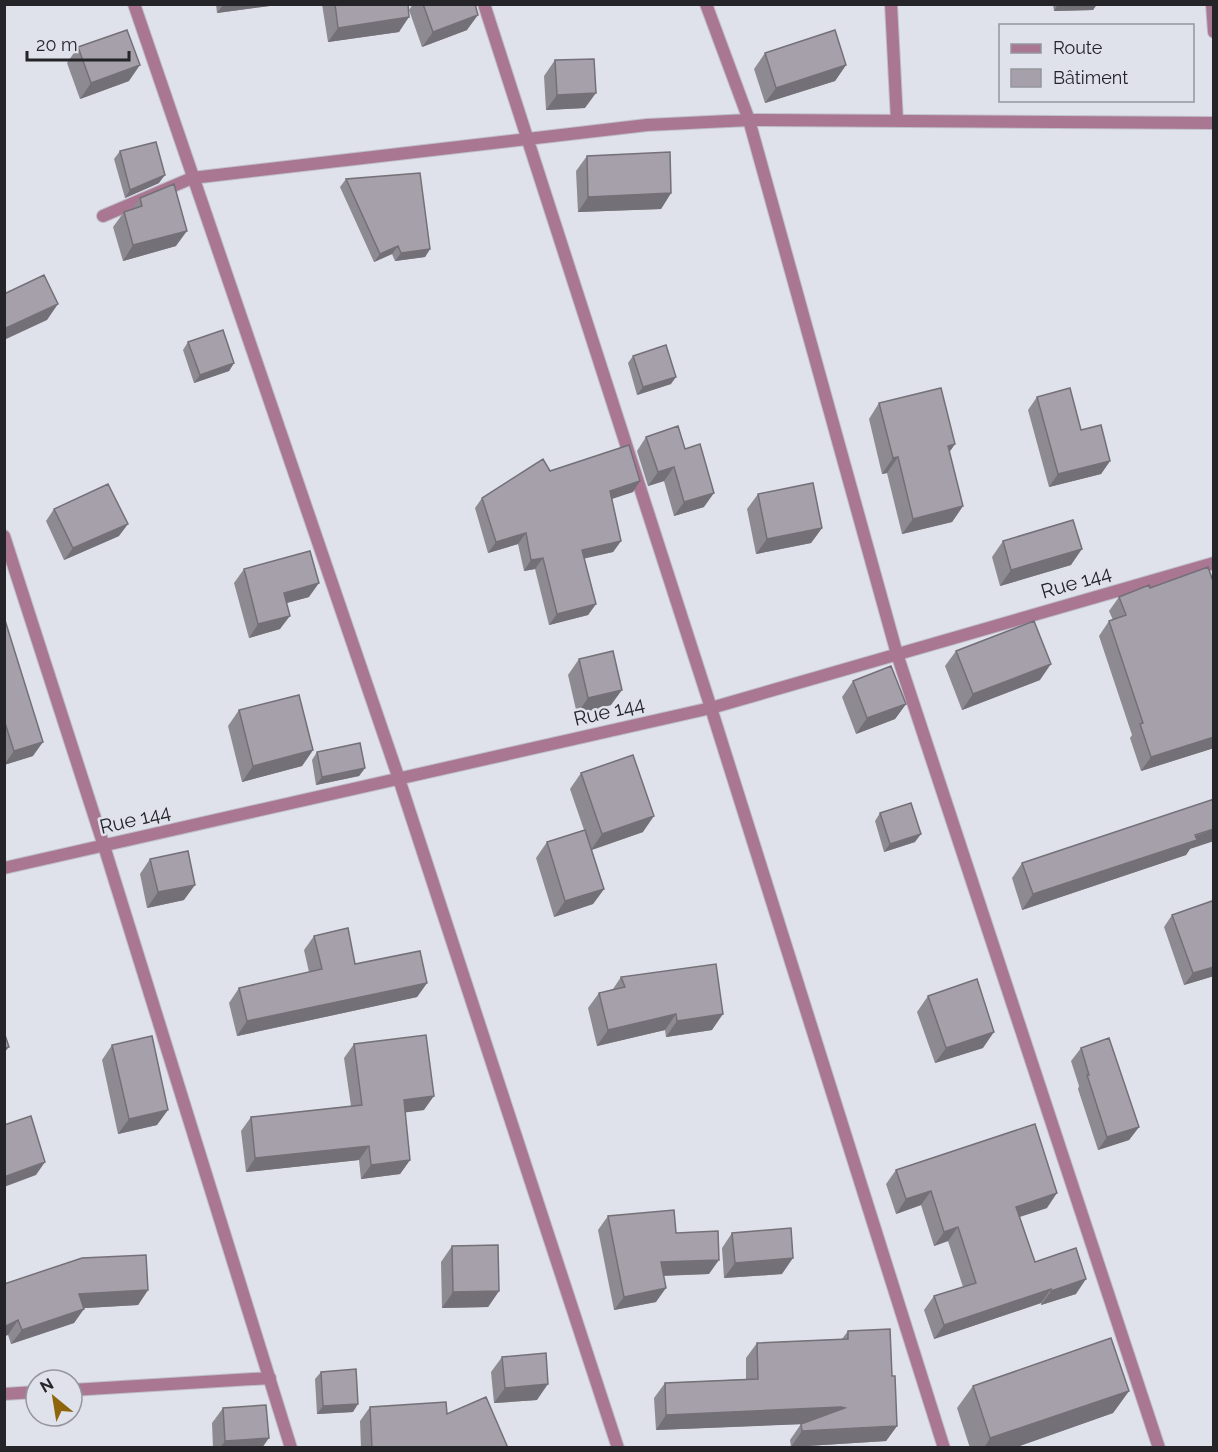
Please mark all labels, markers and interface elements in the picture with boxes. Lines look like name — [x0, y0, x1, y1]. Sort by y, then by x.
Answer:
scale bar — [27, 24, 129, 62]
legend — [999, 24, 1194, 102]
text: 20 m — [36, 34, 78, 55]
text: Route — [1053, 37, 1103, 58]
text: Bâtiment — [1053, 67, 1128, 88]
street label: Rue 144 — [1038, 561, 1114, 603]
street label: Rue 144 — [571, 691, 647, 731]
street label: Rue 144 — [97, 799, 173, 839]
north arrow — [24, 1368, 84, 1428]
text: N — [37, 1374, 57, 1397]

